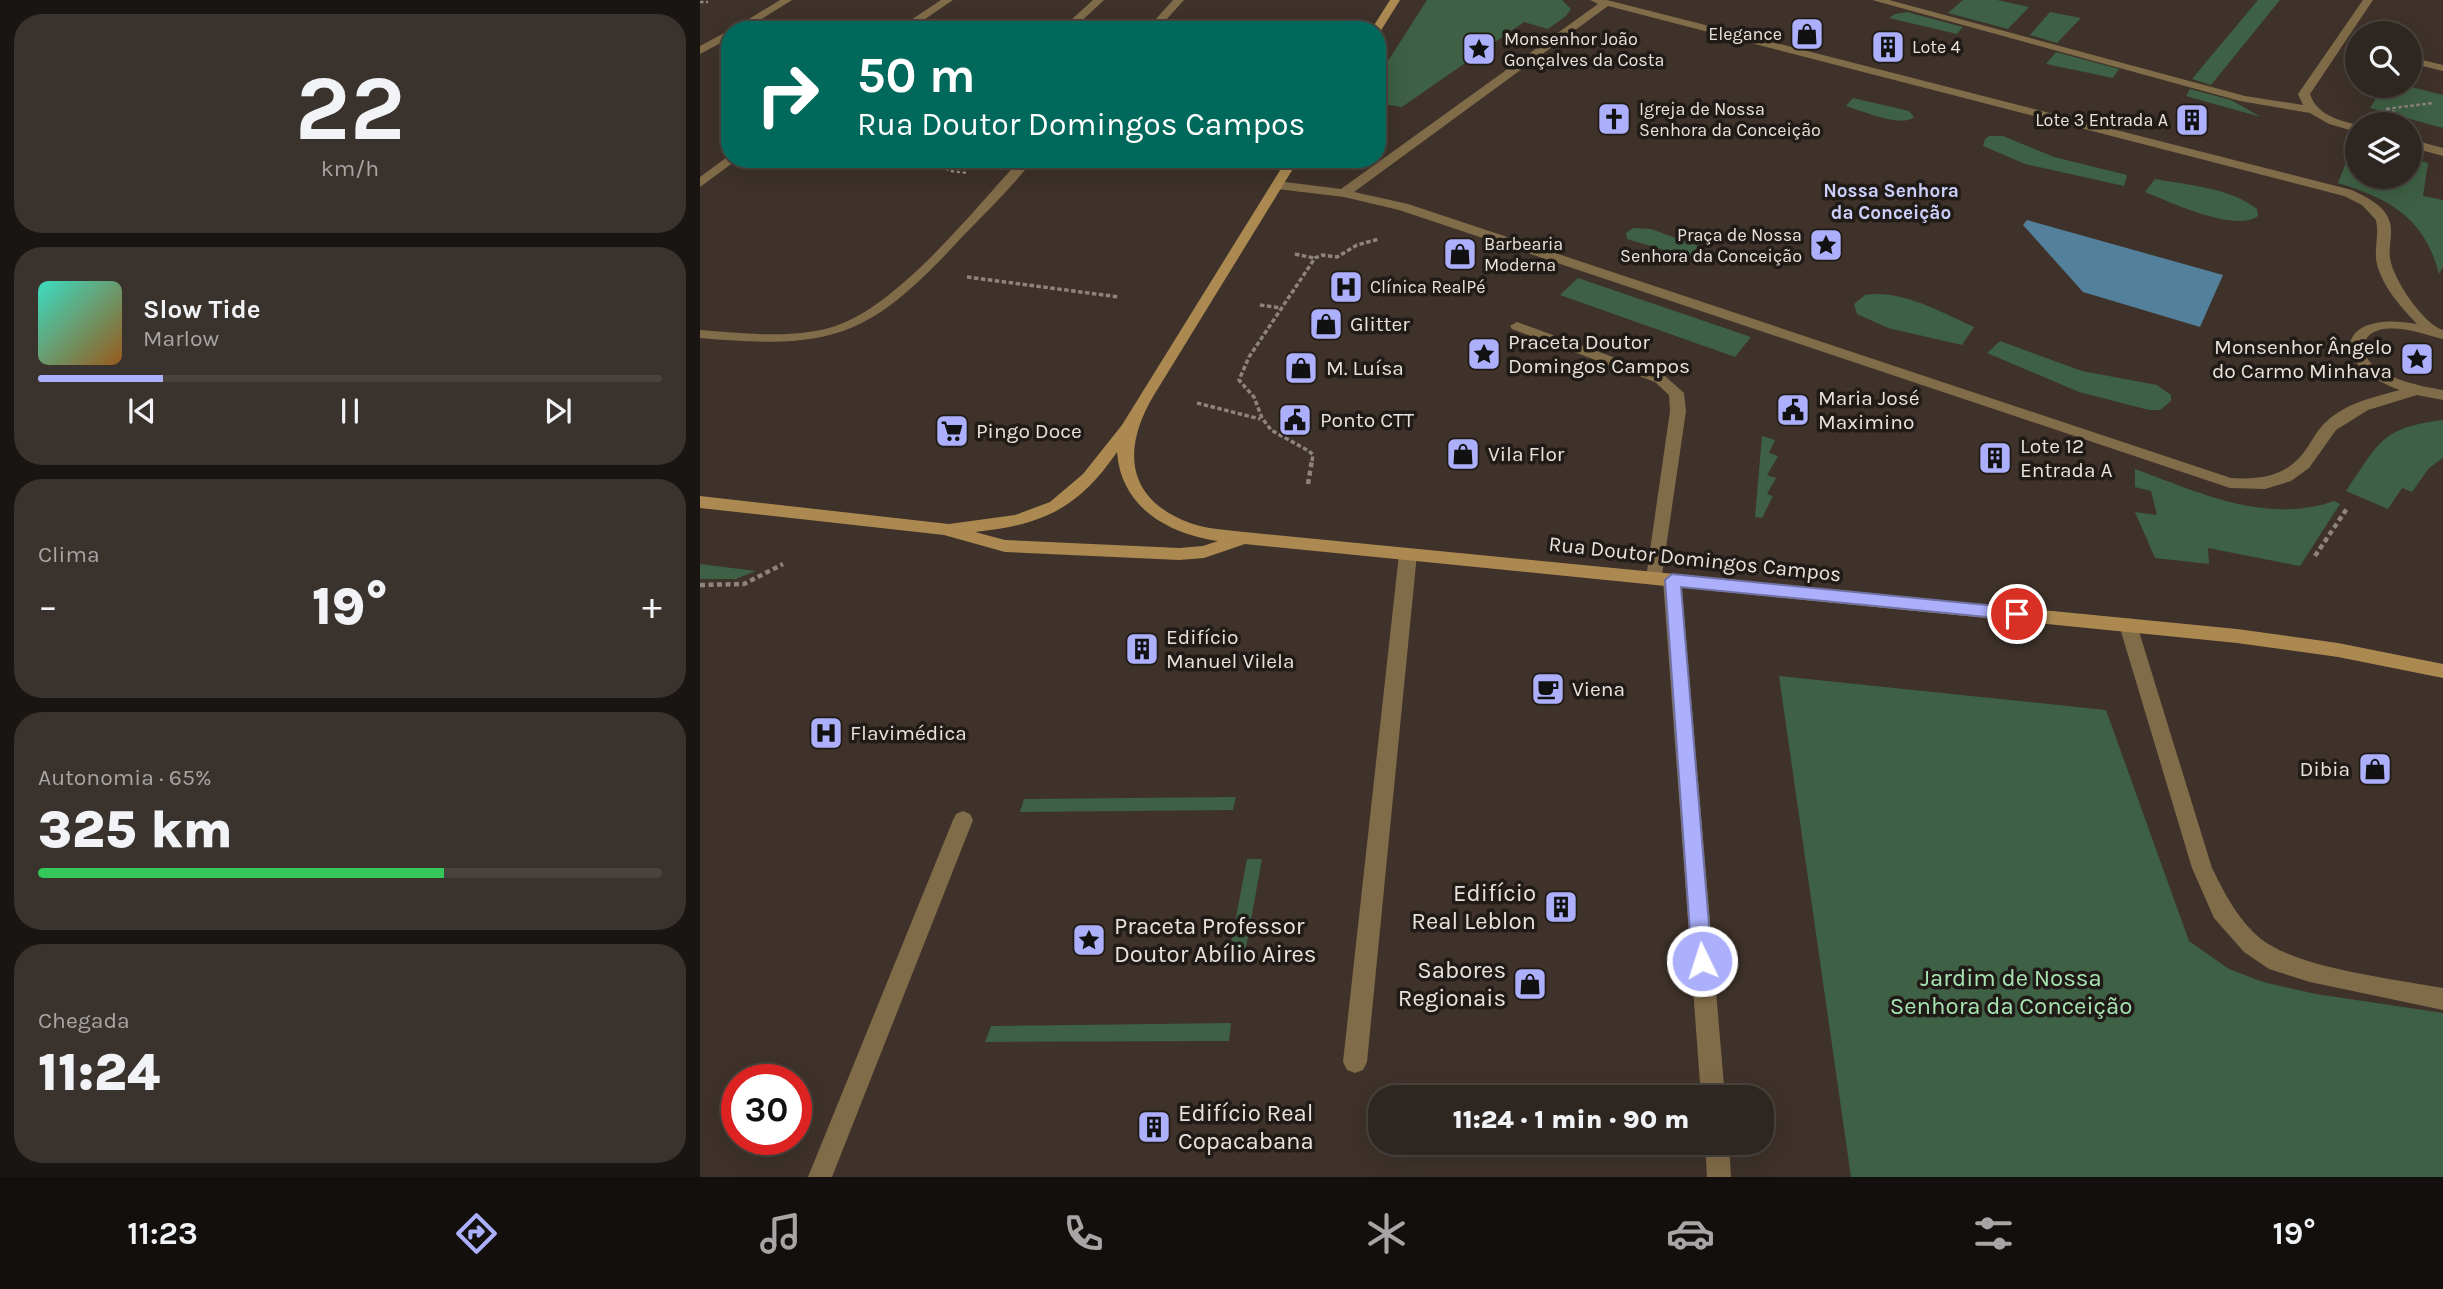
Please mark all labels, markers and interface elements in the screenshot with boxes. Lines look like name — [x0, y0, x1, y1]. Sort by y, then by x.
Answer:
shop icon: Elegance — [1788, 15, 1826, 53]
map controls — [2345, 21, 2422, 189]
button: search — [2345, 21, 2422, 98]
place label: Elegance — [1708, 23, 1782, 45]
place label: Monsenhor João Gonçalves da Costa — [1504, 28, 1664, 71]
building icon: Lote 4 — [1869, 28, 1907, 66]
place icon: Monsenhor João Gonçalves da Costa — [1460, 30, 1498, 68]
place label: Lote 4 — [1912, 36, 1961, 58]
text: 50 m — [857, 47, 975, 104]
icon: right — [742, 49, 833, 140]
text: 22 — [295, 56, 405, 162]
place label: Igreja de Nossa Senhora da Conceição — [1639, 98, 1821, 141]
church icon: Igreja de Nossa Senhora da Conceição — [1595, 100, 1633, 138]
building icon: Lote 3 Entrada A — [2173, 101, 2211, 139]
text: Rua Doutor Domingos Campos — [857, 106, 1305, 143]
place label: Lote 3 Entrada A — [2035, 109, 2168, 131]
button: layers — [2345, 112, 2422, 189]
text: km/h — [321, 155, 379, 182]
district label: Nossa Senhora da Conceição — [1823, 180, 1959, 224]
place label: Praça de Nossa Senhora da Conceição — [1620, 224, 1802, 267]
place icon: Praça de Nossa Senhora da Conceição — [1807, 226, 1845, 264]
place label: Barbearia Moderna — [1484, 233, 1563, 276]
shop icon: Barbearia Moderna — [1441, 235, 1479, 273]
hospital icon: Clínica RealPé — [1327, 268, 1365, 306]
place label: Clínica RealPé — [1370, 276, 1486, 298]
text: Slow Tide — [143, 294, 261, 325]
shop icon: Glitter — [1307, 305, 1345, 343]
place label: Glitter — [1350, 312, 1410, 336]
text: Marlow — [143, 325, 219, 352]
place label: Praceta Doutor Domingos Campos — [1508, 330, 1690, 378]
place icon: Praceta Doutor Domingos Campos — [1465, 335, 1503, 373]
place label: Monsenhor Ângelo do Carmo Minhava — [2212, 335, 2392, 383]
place icon: Monsenhor Ângelo do Carmo Minhava — [2398, 340, 2436, 378]
shop icon: M. Luísa — [1282, 349, 1320, 387]
place label: M. Luísa — [1326, 356, 1404, 380]
place label: Maria José Maximino — [1818, 386, 1920, 434]
public building icon: Maria José Maximino — [1774, 391, 1812, 429]
icon: previous — [123, 392, 161, 430]
icon: pause — [331, 392, 369, 430]
icon: next — [539, 392, 577, 430]
public building icon: Ponto CTT — [1276, 401, 1314, 439]
place label: Ponto CTT — [1320, 408, 1415, 432]
supermarket icon: Pingo Doce — [933, 412, 971, 450]
place label: Pingo Doce — [976, 419, 1082, 443]
place label: Lote 12 Entrada A — [2020, 434, 2113, 482]
shop icon: Vila Flor — [1444, 435, 1482, 473]
building icon: Lote 12 Entrada A — [1976, 439, 2014, 477]
place label: Vila Flor — [1488, 442, 1565, 466]
street label: Rua Doutor Domingos Campos — [1547, 532, 1843, 586]
text: Clima — [38, 541, 100, 568]
text: 19° — [312, 576, 388, 637]
text: − — [38, 584, 58, 629]
text: + — [642, 584, 662, 629]
pin — [1987, 584, 2047, 644]
icon: arrive — [1998, 595, 2036, 633]
place label: Edifício Manuel Vilela — [1166, 625, 1295, 673]
building icon: Edifício Manuel Vilela — [1123, 630, 1161, 668]
cafe icon: Viena — [1529, 670, 1567, 708]
place label: Viena — [1572, 677, 1625, 701]
hospital icon: Flavimédica — [807, 714, 845, 752]
place label: Flavimédica — [850, 721, 967, 745]
shop icon: Dibia — [2356, 750, 2394, 788]
place label: Dibia — [2300, 757, 2350, 781]
text: Autonomia · 65% — [38, 764, 212, 791]
text: 325 km — [38, 799, 233, 860]
place label: Edifício Real Leblon — [1411, 879, 1536, 935]
building icon: Edifício Real Leblon — [1542, 888, 1580, 926]
place label: Praceta Professor Doutor Abílio Aires — [1114, 912, 1316, 968]
place icon: Praceta Professor Doutor Abílio Aires — [1070, 921, 1108, 959]
position arrow — [1665, 924, 1739, 998]
place label: Sabores Regionais — [1398, 956, 1506, 1012]
park label: Jardim de Nossa Senhora da Conceição — [1890, 964, 2132, 1020]
shop icon: Sabores Regionais — [1511, 965, 1549, 1003]
text: Chegada — [38, 1007, 130, 1034]
text: 11:24 — [38, 1042, 160, 1103]
speed limit sign: 30 — [721, 1064, 812, 1155]
place label: Edifício Real Copacabana — [1178, 1099, 1314, 1155]
text: 11:24 · 1 min · 90 m — [1453, 1104, 1689, 1135]
building icon: Edifício Real Copacabana — [1135, 1108, 1173, 1146]
icon: directions — [452, 1209, 501, 1258]
icon: music — [756, 1209, 805, 1258]
icon: phone — [1059, 1209, 1108, 1258]
icon: climate — [1362, 1209, 1411, 1258]
icon: car — [1666, 1209, 1715, 1258]
icon: filters — [1969, 1209, 2018, 1258]
text: 11:23 — [127, 1215, 198, 1252]
text: 19° — [2272, 1215, 2316, 1252]

